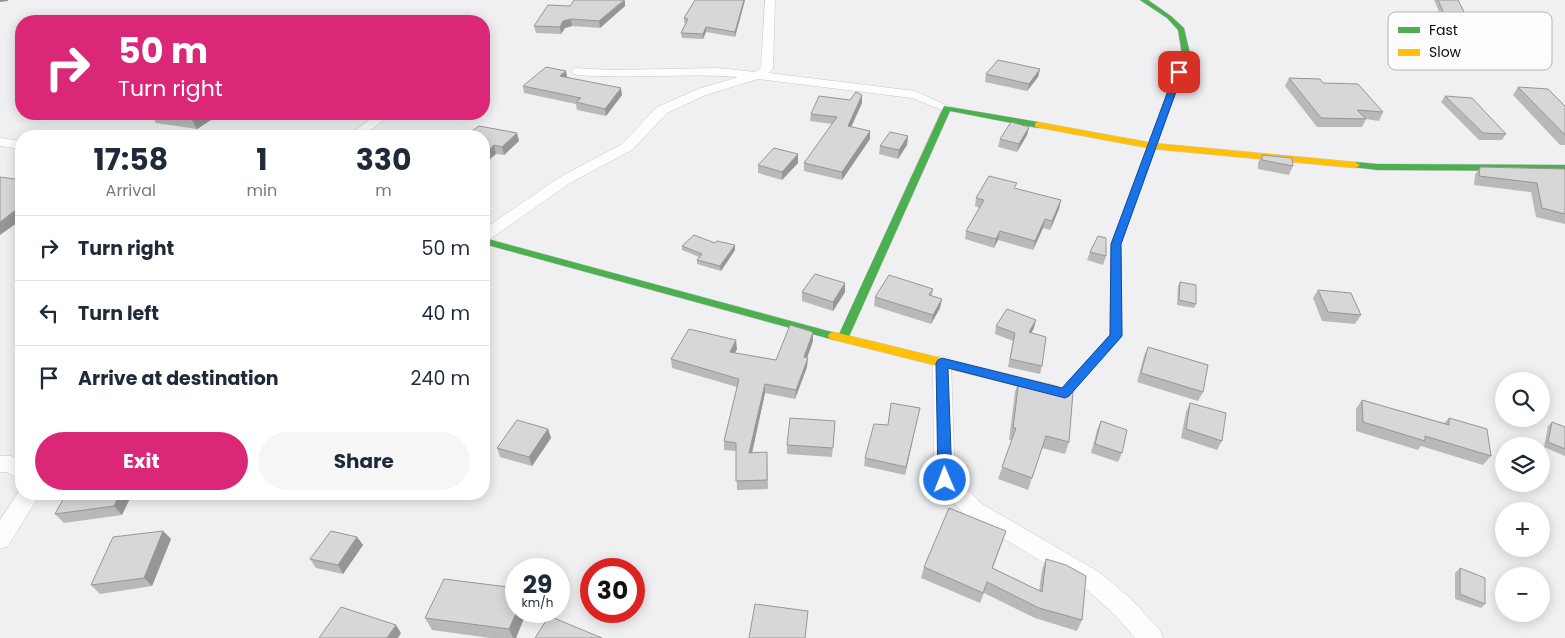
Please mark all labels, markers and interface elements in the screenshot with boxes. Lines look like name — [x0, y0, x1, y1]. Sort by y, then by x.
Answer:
legend — [1388, 12, 1552, 70]
text: Fast — [1429, 20, 1458, 40]
text: 50 m — [118, 26, 208, 75]
icon: right — [35, 35, 100, 100]
text: Slow — [1429, 42, 1462, 62]
pin — [1158, 51, 1200, 93]
icon: arrive — [1165, 58, 1193, 86]
text: Turn right — [118, 73, 223, 104]
text: 17:58 — [93, 138, 168, 181]
text: 1 — [256, 138, 268, 181]
text: 330 — [356, 138, 412, 181]
text: Arrival — [106, 179, 156, 202]
text: min — [247, 179, 277, 202]
text: m — [375, 179, 392, 202]
icon: right — [35, 234, 63, 262]
text: Turn right — [78, 235, 174, 262]
text: 50 m — [421, 235, 470, 262]
icon: left — [35, 299, 63, 327]
text: Turn left — [78, 300, 159, 327]
text: 40 m — [421, 300, 470, 327]
icon: arrive — [35, 364, 63, 392]
text: Arrive at destination — [78, 365, 279, 392]
text: 240 m — [411, 365, 470, 392]
map controls — [1495, 372, 1550, 622]
button: search — [1495, 372, 1550, 427]
button: Exit — [35, 432, 248, 490]
button: Share — [258, 432, 470, 490]
button: layers — [1495, 437, 1550, 492]
position arrow — [918, 453, 970, 505]
button: + — [1495, 502, 1550, 557]
speed limit sign: 30 — [580, 558, 645, 623]
text: 29 — [523, 567, 552, 602]
button: − — [1495, 567, 1550, 622]
text: km/h — [522, 594, 553, 611]

